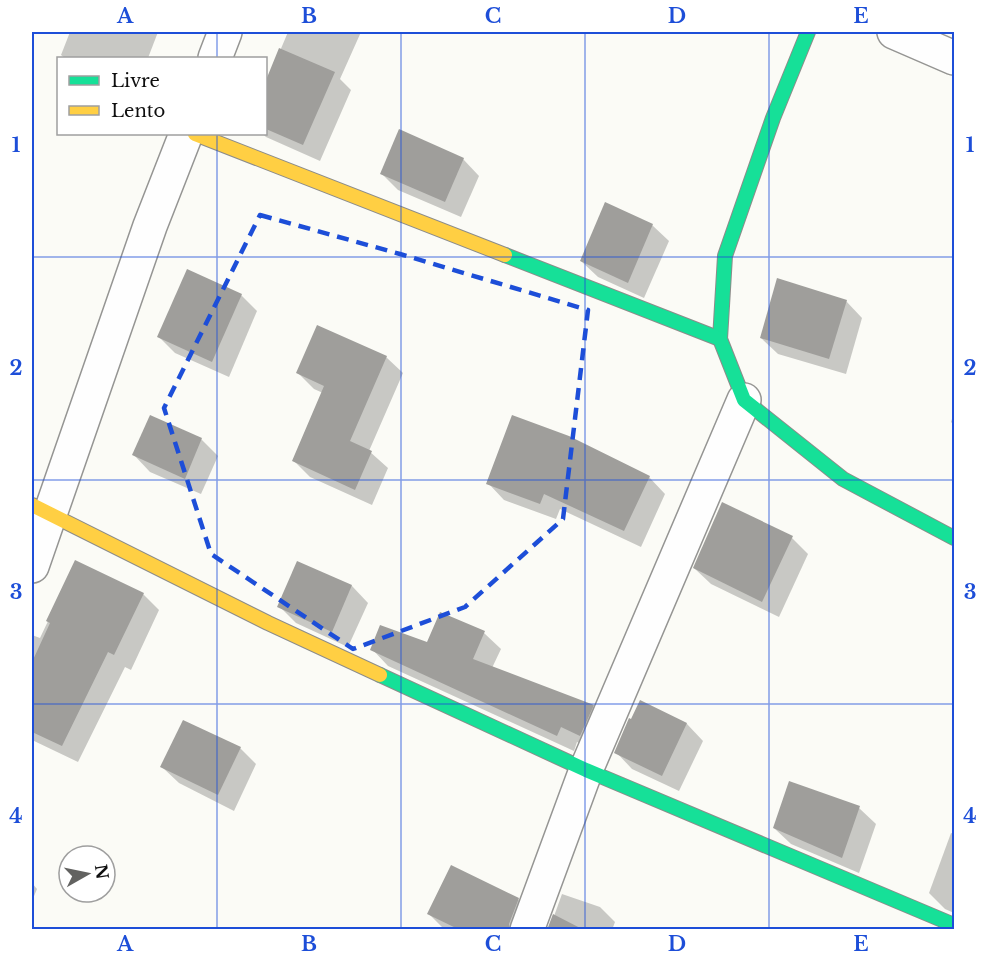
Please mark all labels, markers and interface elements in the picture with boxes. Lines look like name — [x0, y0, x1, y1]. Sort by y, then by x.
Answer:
text: A — [116, 4, 134, 28]
text: B — [301, 4, 317, 28]
text: C — [485, 4, 501, 28]
text: D — [668, 4, 686, 28]
text: E — [853, 4, 869, 28]
legend — [57, 57, 267, 135]
text: Livre — [111, 70, 160, 92]
text: Lento — [111, 100, 165, 122]
text: 1 — [12, 133, 21, 157]
text: 1 — [966, 133, 975, 157]
text: 2 — [9, 356, 23, 380]
text: 2 — [963, 356, 977, 380]
text: 3 — [10, 580, 22, 604]
text: 3 — [964, 580, 976, 604]
text: 4 — [9, 804, 23, 828]
text: 4 — [963, 804, 977, 828]
north arrow — [57, 844, 117, 904]
text: N — [91, 863, 113, 881]
text: A — [116, 932, 134, 956]
text: B — [301, 932, 317, 956]
text: C — [485, 932, 501, 956]
text: D — [668, 932, 686, 956]
text: E — [853, 932, 869, 956]

